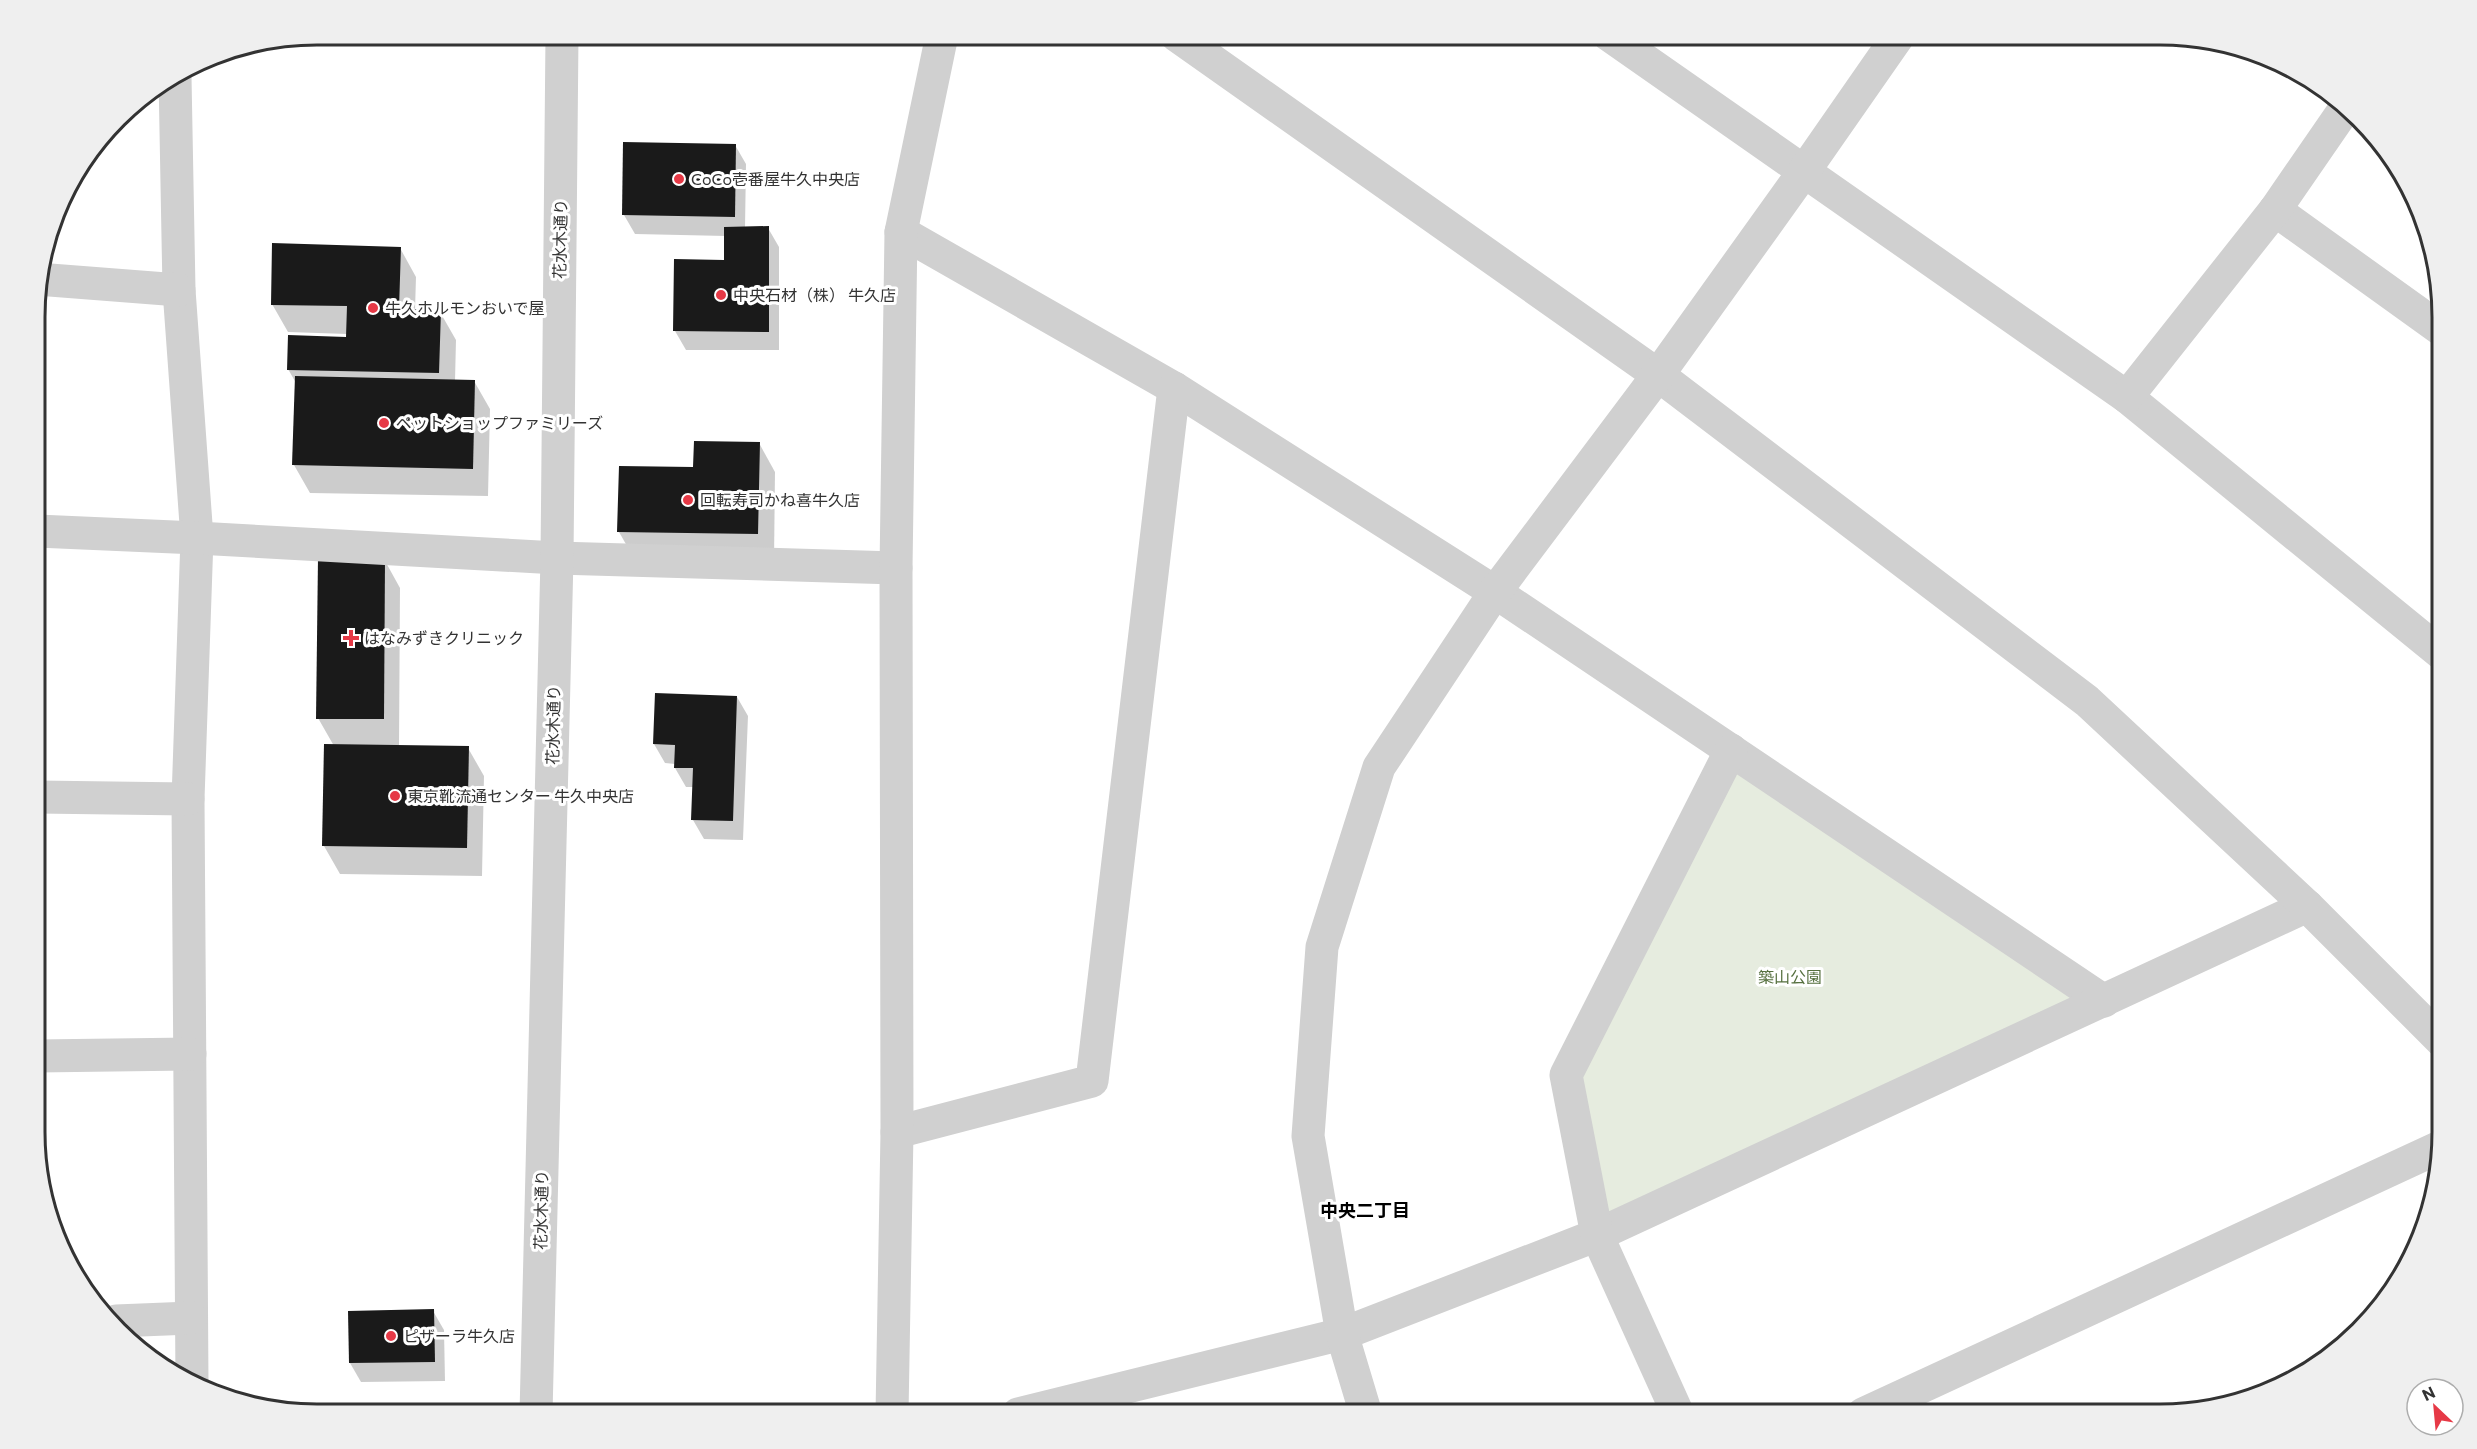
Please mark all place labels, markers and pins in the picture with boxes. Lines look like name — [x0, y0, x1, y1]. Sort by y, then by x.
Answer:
place label: CoCo壱番屋牛久中央店 — [691, 169, 860, 188]
marker: CoCo壱番屋牛久中央店 — [672, 172, 686, 186]
place label: 中央石材（株） 牛久店 — [733, 285, 896, 304]
marker: 中央石材（株） 牛久店 — [714, 288, 728, 302]
place label: 牛久ホルモンおいで屋 — [385, 298, 545, 317]
marker: 牛久ホルモンおいで屋 — [366, 301, 380, 315]
place label: ペットショップファミリーズ — [396, 413, 603, 432]
marker: ペットショップファミリーズ — [377, 416, 391, 430]
place label: 回転寿司かね喜牛久店 — [700, 490, 860, 509]
marker: 回転寿司かね喜牛久店 — [681, 493, 695, 507]
place label: はなみずきクリニック — [364, 628, 524, 647]
marker: はなみずきクリニック — [342, 629, 360, 647]
place label: 東京靴流通センター 牛久中央店 — [407, 786, 634, 805]
marker: 東京靴流通センター 牛久中央店 — [388, 789, 402, 803]
place label: ピザーラ牛久店 — [403, 1326, 515, 1345]
marker: ピザーラ牛久店 — [384, 1329, 398, 1343]

